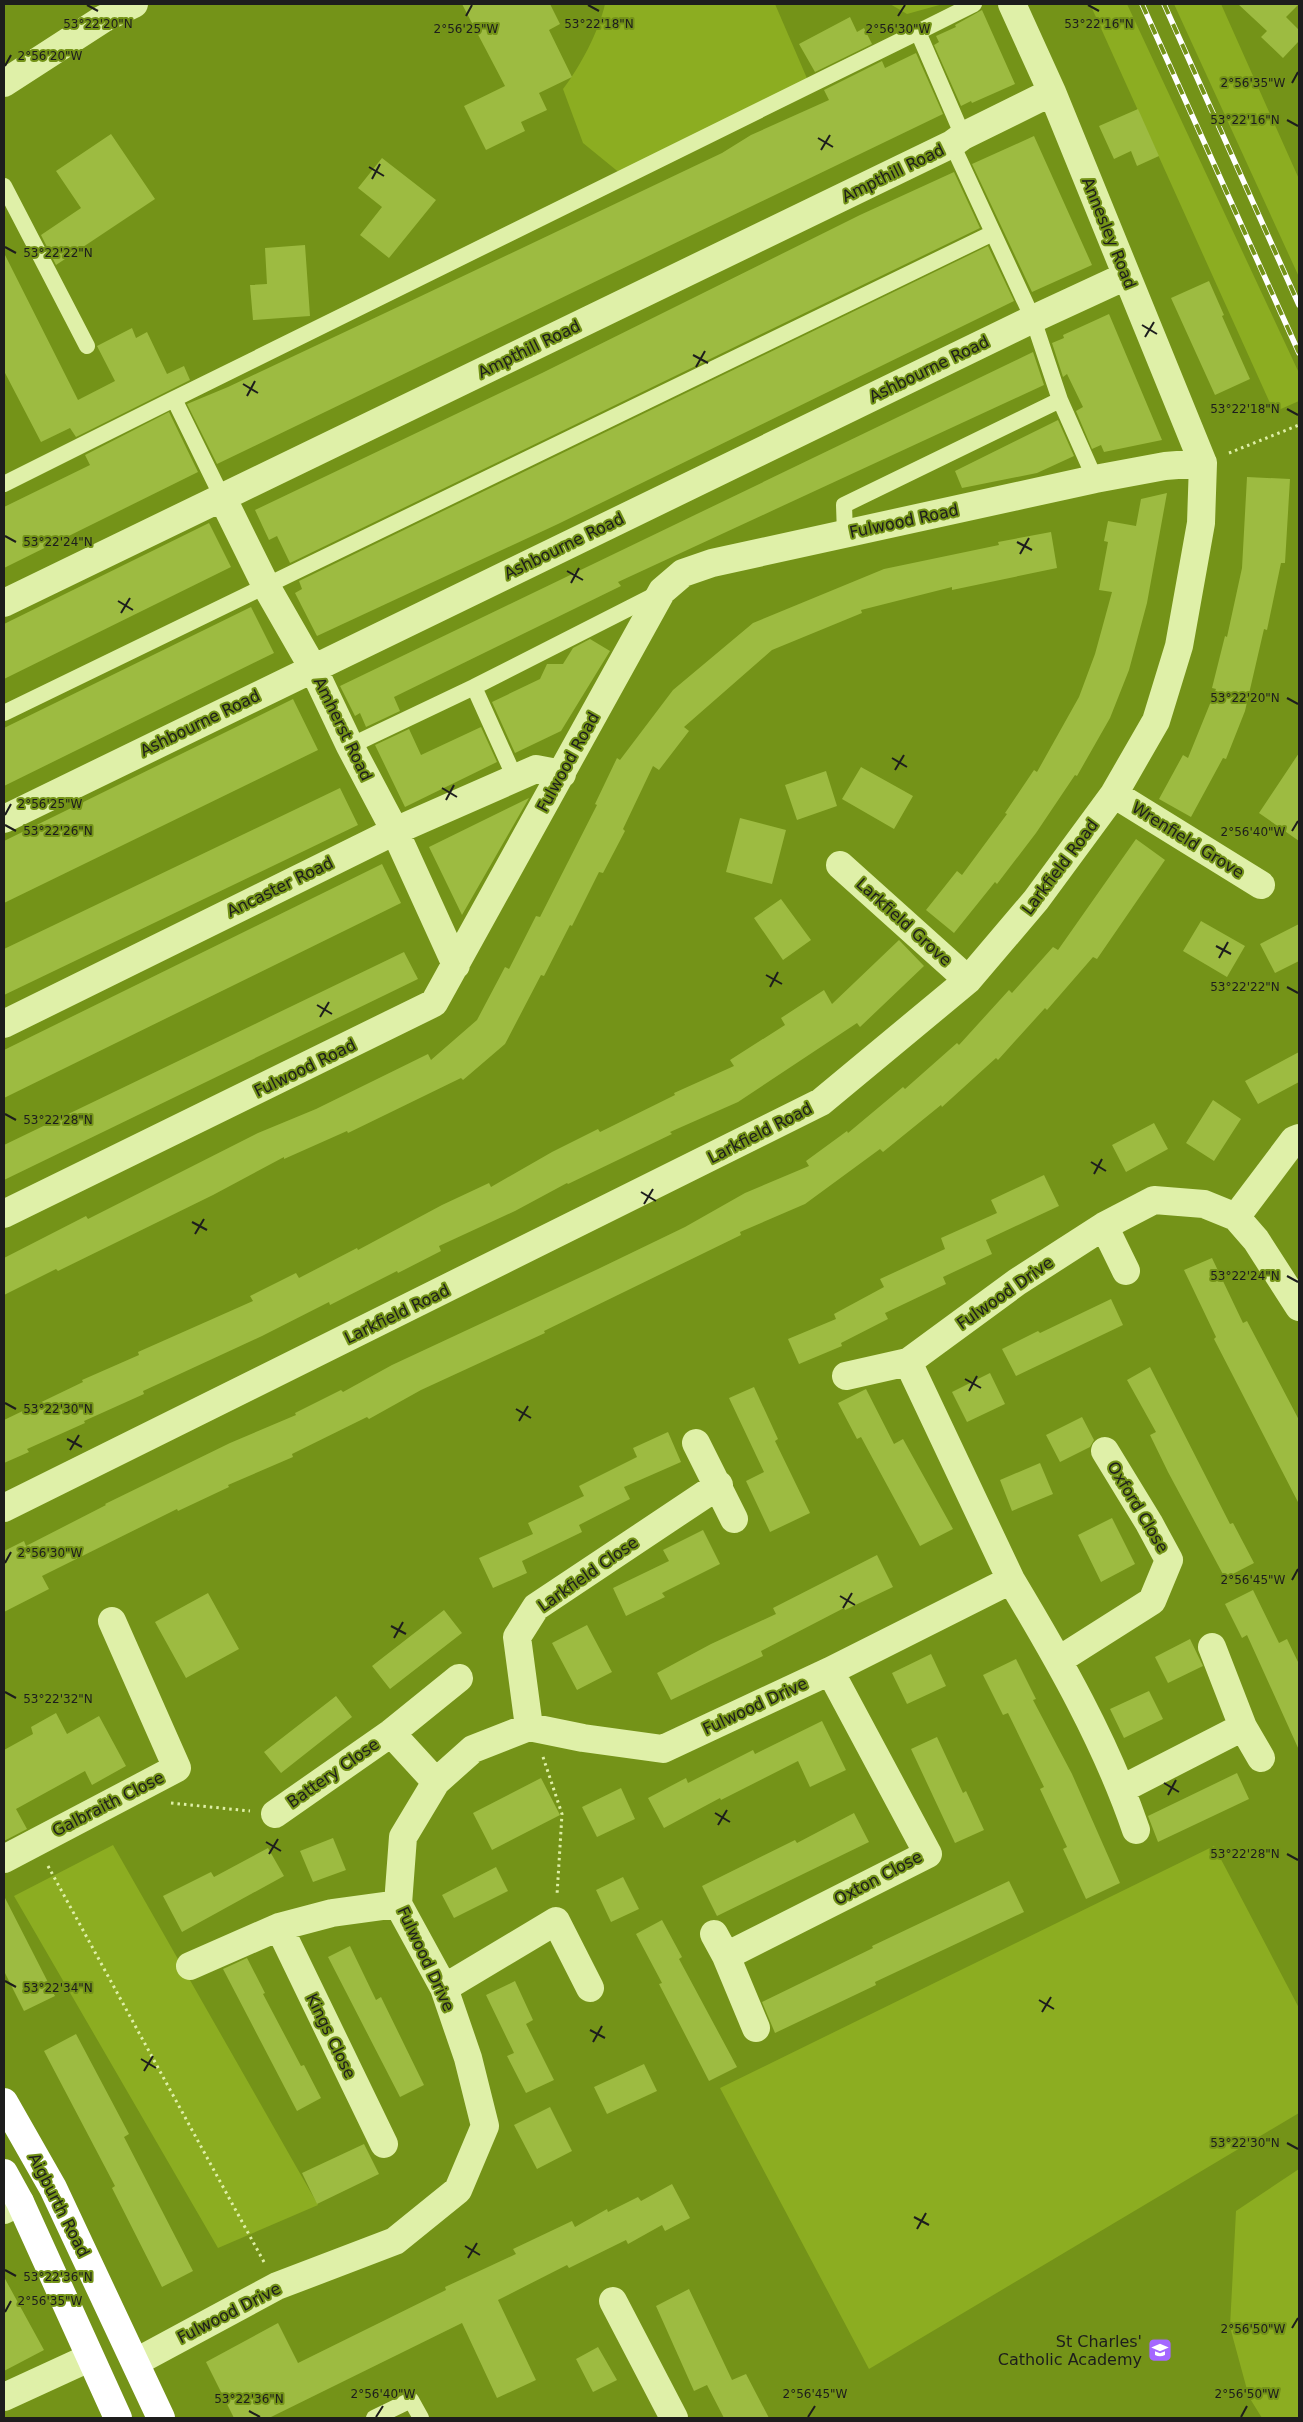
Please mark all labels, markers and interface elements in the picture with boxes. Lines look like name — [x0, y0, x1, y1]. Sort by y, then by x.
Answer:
text: 53°22'20"N — [63, 17, 133, 31]
text: 53°22'18"N — [564, 17, 634, 31]
text: 53°22'16"N — [1064, 17, 1134, 31]
text: 2°56'25"W — [434, 22, 499, 36]
text: 2°56'30"W — [866, 22, 931, 36]
text: 2°56'20"W — [18, 49, 83, 63]
text: 2°56'35"W — [1221, 76, 1286, 90]
text: 53°22'16"N — [1210, 113, 1280, 127]
street label: Ampthill Road — [839, 140, 947, 206]
street label: Annesley Road — [1078, 175, 1140, 291]
text: 53°22'22"N — [23, 246, 93, 260]
street label: Ampthill Road — [475, 316, 583, 382]
street label: Ashbourne Road — [866, 332, 992, 406]
text: 53°22'18"N — [1210, 402, 1280, 416]
street label: Fulwood Road — [848, 500, 960, 542]
street label: Ashbourne Road — [501, 509, 627, 583]
text: 53°22'24"N — [23, 535, 93, 549]
street label: Amherst Road — [310, 674, 376, 784]
street label: Ashbourne Road — [137, 686, 263, 760]
text: 53°22'20"N — [1210, 691, 1280, 705]
street label: Fulwood Road — [533, 709, 603, 815]
text: 2°56'25"W — [18, 797, 83, 811]
street label: Wrenfield Grove — [1128, 798, 1248, 882]
street label: Larkfield Road — [1018, 816, 1102, 918]
text: 53°22'26"N — [23, 824, 93, 838]
text: 2°56'40"W — [1221, 825, 1286, 839]
street label: Ancaster Road — [224, 853, 336, 921]
street label: Larkfield Grove — [852, 874, 956, 970]
text: 53°22'22"N — [1210, 980, 1280, 994]
street label: Fulwood Road — [251, 1035, 359, 1101]
street label: Larkfield Road — [705, 1099, 815, 1167]
text: 53°22'28"N — [23, 1113, 93, 1127]
street label: Fulwood Drive — [953, 1253, 1057, 1333]
text: 53°22'24"N — [1210, 1269, 1280, 1283]
street label: Larkfield Road — [341, 1280, 453, 1348]
text: 53°22'30"N — [23, 1402, 93, 1416]
street label: Oxford Close — [1103, 1458, 1173, 1556]
street label: Larkfield Close — [534, 1532, 642, 1616]
text: 2°56'30"W — [18, 1546, 83, 1560]
text: 2°56'45"W — [1221, 1573, 1286, 1587]
street label: Fulwood Drive — [700, 1673, 810, 1739]
text: 53°22'32"N — [23, 1692, 93, 1706]
street label: Battery Close — [283, 1734, 383, 1812]
street label: Galbraith Close — [49, 1768, 167, 1840]
street label: Oxton Close — [831, 1847, 925, 1909]
text: 53°22'28"N — [1210, 1847, 1280, 1861]
street label: Fulwood Drive — [393, 1904, 459, 2014]
text: 53°22'34"N — [23, 1981, 93, 1995]
street label: Kings Close — [302, 1990, 360, 2082]
text: 53°22'30"N — [1210, 2136, 1280, 2150]
street label: Aigburth Road — [25, 2150, 93, 2260]
text: 53°22'36"N — [23, 2270, 93, 2284]
street label: Fulwood Drive — [174, 2279, 284, 2347]
text: 2°56'35"W — [18, 2294, 83, 2308]
text: 2°56'50"W — [1221, 2322, 1286, 2336]
place label: St Charles' Catholic Academy — [998, 2332, 1142, 2369]
school or university icon: St Charles' Catholic Academy — [1147, 2337, 1173, 2363]
text: 2°56'40"W — [351, 2387, 416, 2401]
text: 2°56'45"W — [783, 2387, 848, 2401]
text: 2°56'50"W — [1215, 2387, 1280, 2401]
text: 53°22'36"N — [214, 2392, 284, 2406]

